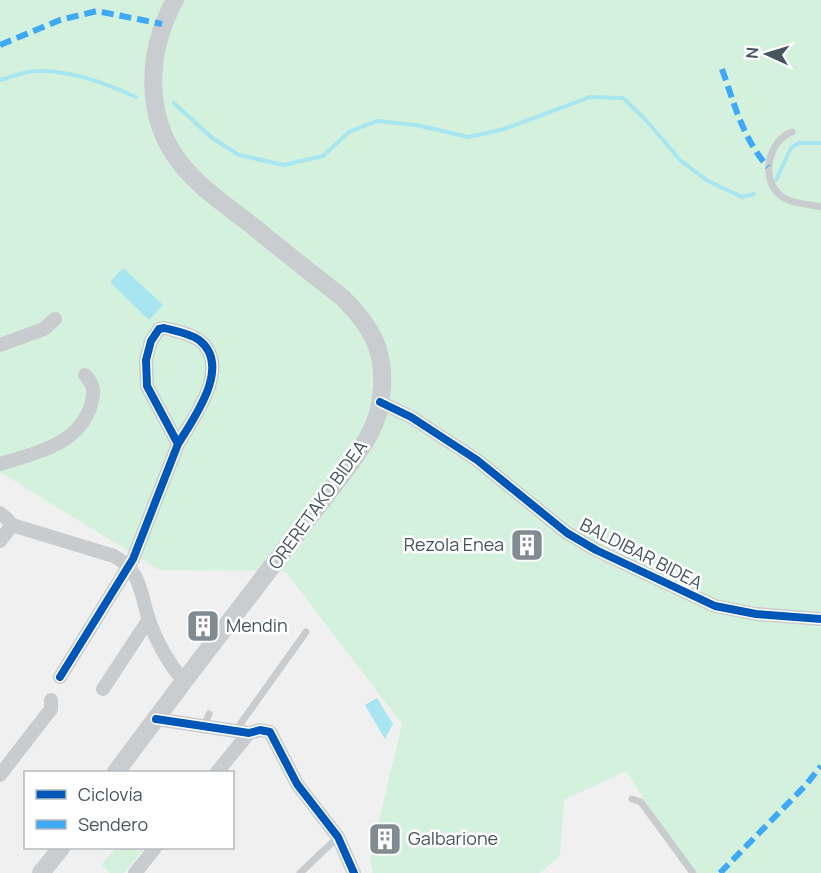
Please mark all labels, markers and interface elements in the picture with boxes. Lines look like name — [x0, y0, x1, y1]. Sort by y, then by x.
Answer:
north arrow — [737, 24, 797, 84]
text: N — [741, 46, 763, 59]
street label: ORERETAKO BIDEA — [262, 435, 372, 574]
street label: BALDIBAR BIDEA — [576, 512, 707, 595]
building icon: Rezola Enea — [509, 527, 545, 563]
place label: Rezola Enea — [404, 532, 504, 556]
building icon: Mendin — [185, 608, 221, 644]
place label: Mendin — [226, 613, 288, 637]
legend — [24, 771, 234, 849]
text: Ciclovía — [78, 782, 143, 806]
text: Sendero — [78, 812, 148, 836]
building icon: Galbarione — [367, 821, 403, 857]
place label: Galbarione — [408, 826, 498, 850]

